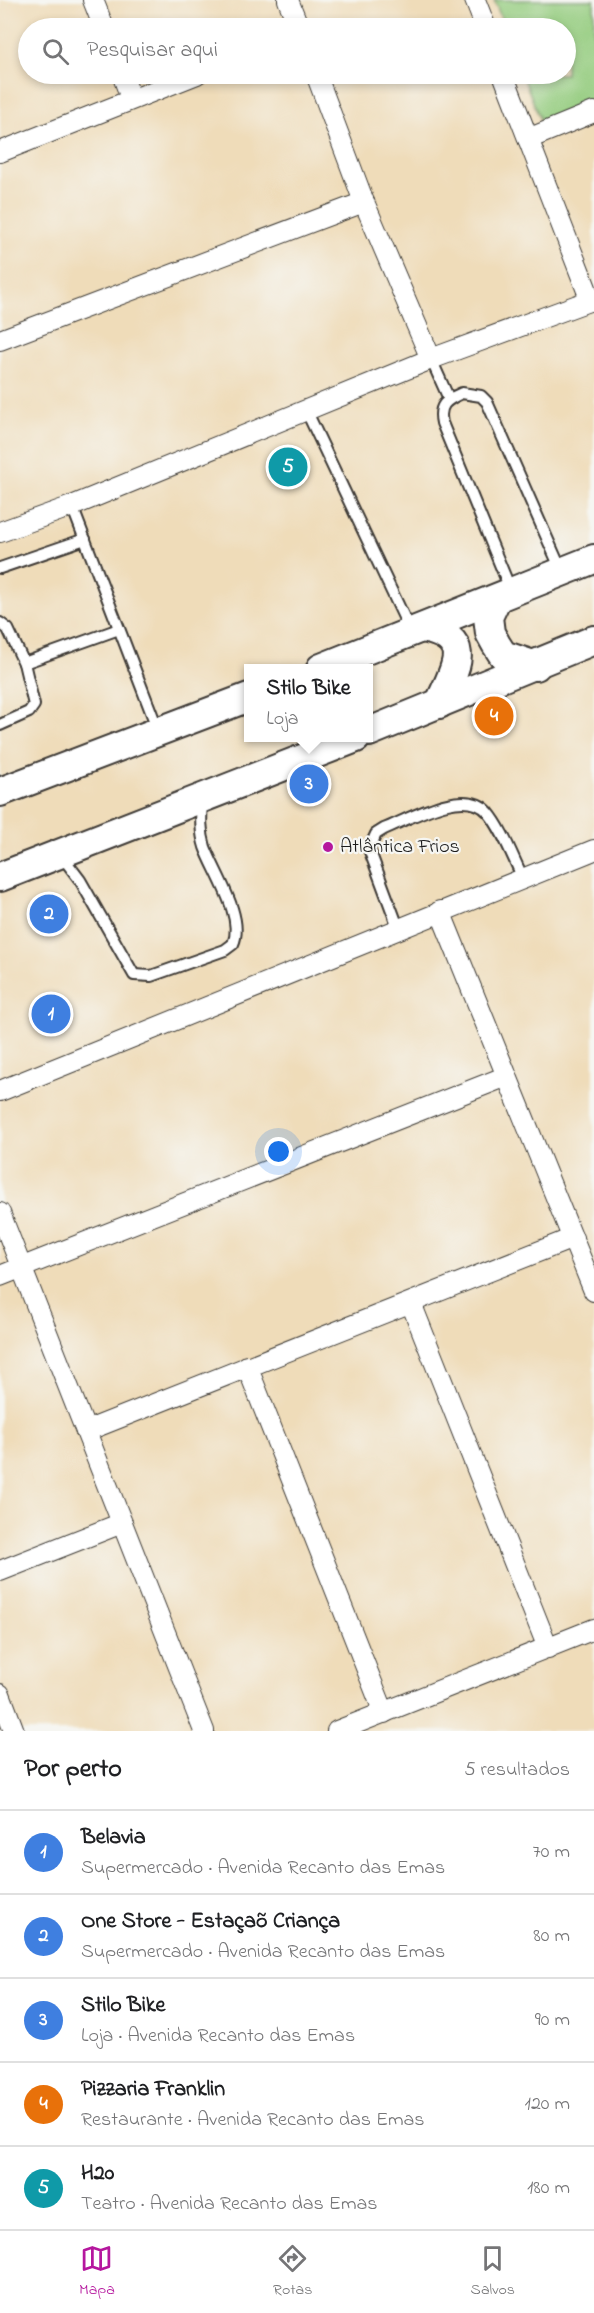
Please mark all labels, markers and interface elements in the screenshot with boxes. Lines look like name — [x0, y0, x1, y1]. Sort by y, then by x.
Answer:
search box — [18, 18, 576, 84]
icon: search — [39, 35, 72, 68]
text: Pesquisar aqui — [87, 35, 218, 67]
pin: 5 — [268, 444, 308, 490]
popup — [244, 664, 373, 742]
text: Stilo Bike — [266, 673, 351, 705]
pin: 4 — [474, 694, 514, 738]
text: Loja — [266, 705, 299, 734]
pin: 3 — [290, 762, 328, 806]
place label: Atlântica Frios — [340, 833, 460, 862]
marker: Atlântica Frios — [321, 840, 335, 854]
pin: 2 — [29, 892, 68, 936]
pin: 1 — [32, 992, 70, 1036]
your location — [264, 1137, 293, 1166]
text: Por perto — [24, 1751, 122, 1789]
text: 5 resultados — [464, 1756, 570, 1785]
text: Belavia — [81, 1822, 146, 1854]
text: 1 — [40, 1838, 47, 1867]
text: 70 m — [533, 1838, 570, 1867]
text: Supermercado · Avenida Recanto das Emas — [81, 1854, 445, 1883]
text: One Store - Estaçaõ Criança — [81, 1906, 340, 1938]
text: 2 — [39, 1922, 48, 1951]
text: 80 m — [533, 1922, 570, 1951]
text: Supermercado · Avenida Recanto das Emas — [81, 1938, 445, 1967]
text: Stilo Bike — [81, 1990, 165, 2022]
text: 3 — [39, 2006, 48, 2035]
text: 90 m — [535, 2006, 570, 2035]
text: Loja · Avenida Recanto das Emas — [81, 2022, 355, 2051]
text: Pizzaria Franklin — [81, 2074, 225, 2106]
text: 4 — [39, 2090, 48, 2119]
text: 120 m — [525, 2090, 570, 2119]
text: Restaurante · Avenida Recanto das Emas — [81, 2106, 425, 2135]
text: H20 — [81, 2158, 114, 2190]
text: 5 — [38, 2174, 49, 2203]
text: 180 m — [527, 2174, 570, 2203]
text: Teatro · Avenida Recanto das Emas — [81, 2190, 377, 2219]
tab: Mapa — [79, 2242, 115, 2302]
tab: Rotas — [273, 2242, 312, 2302]
tab: Salvos — [471, 2242, 515, 2302]

